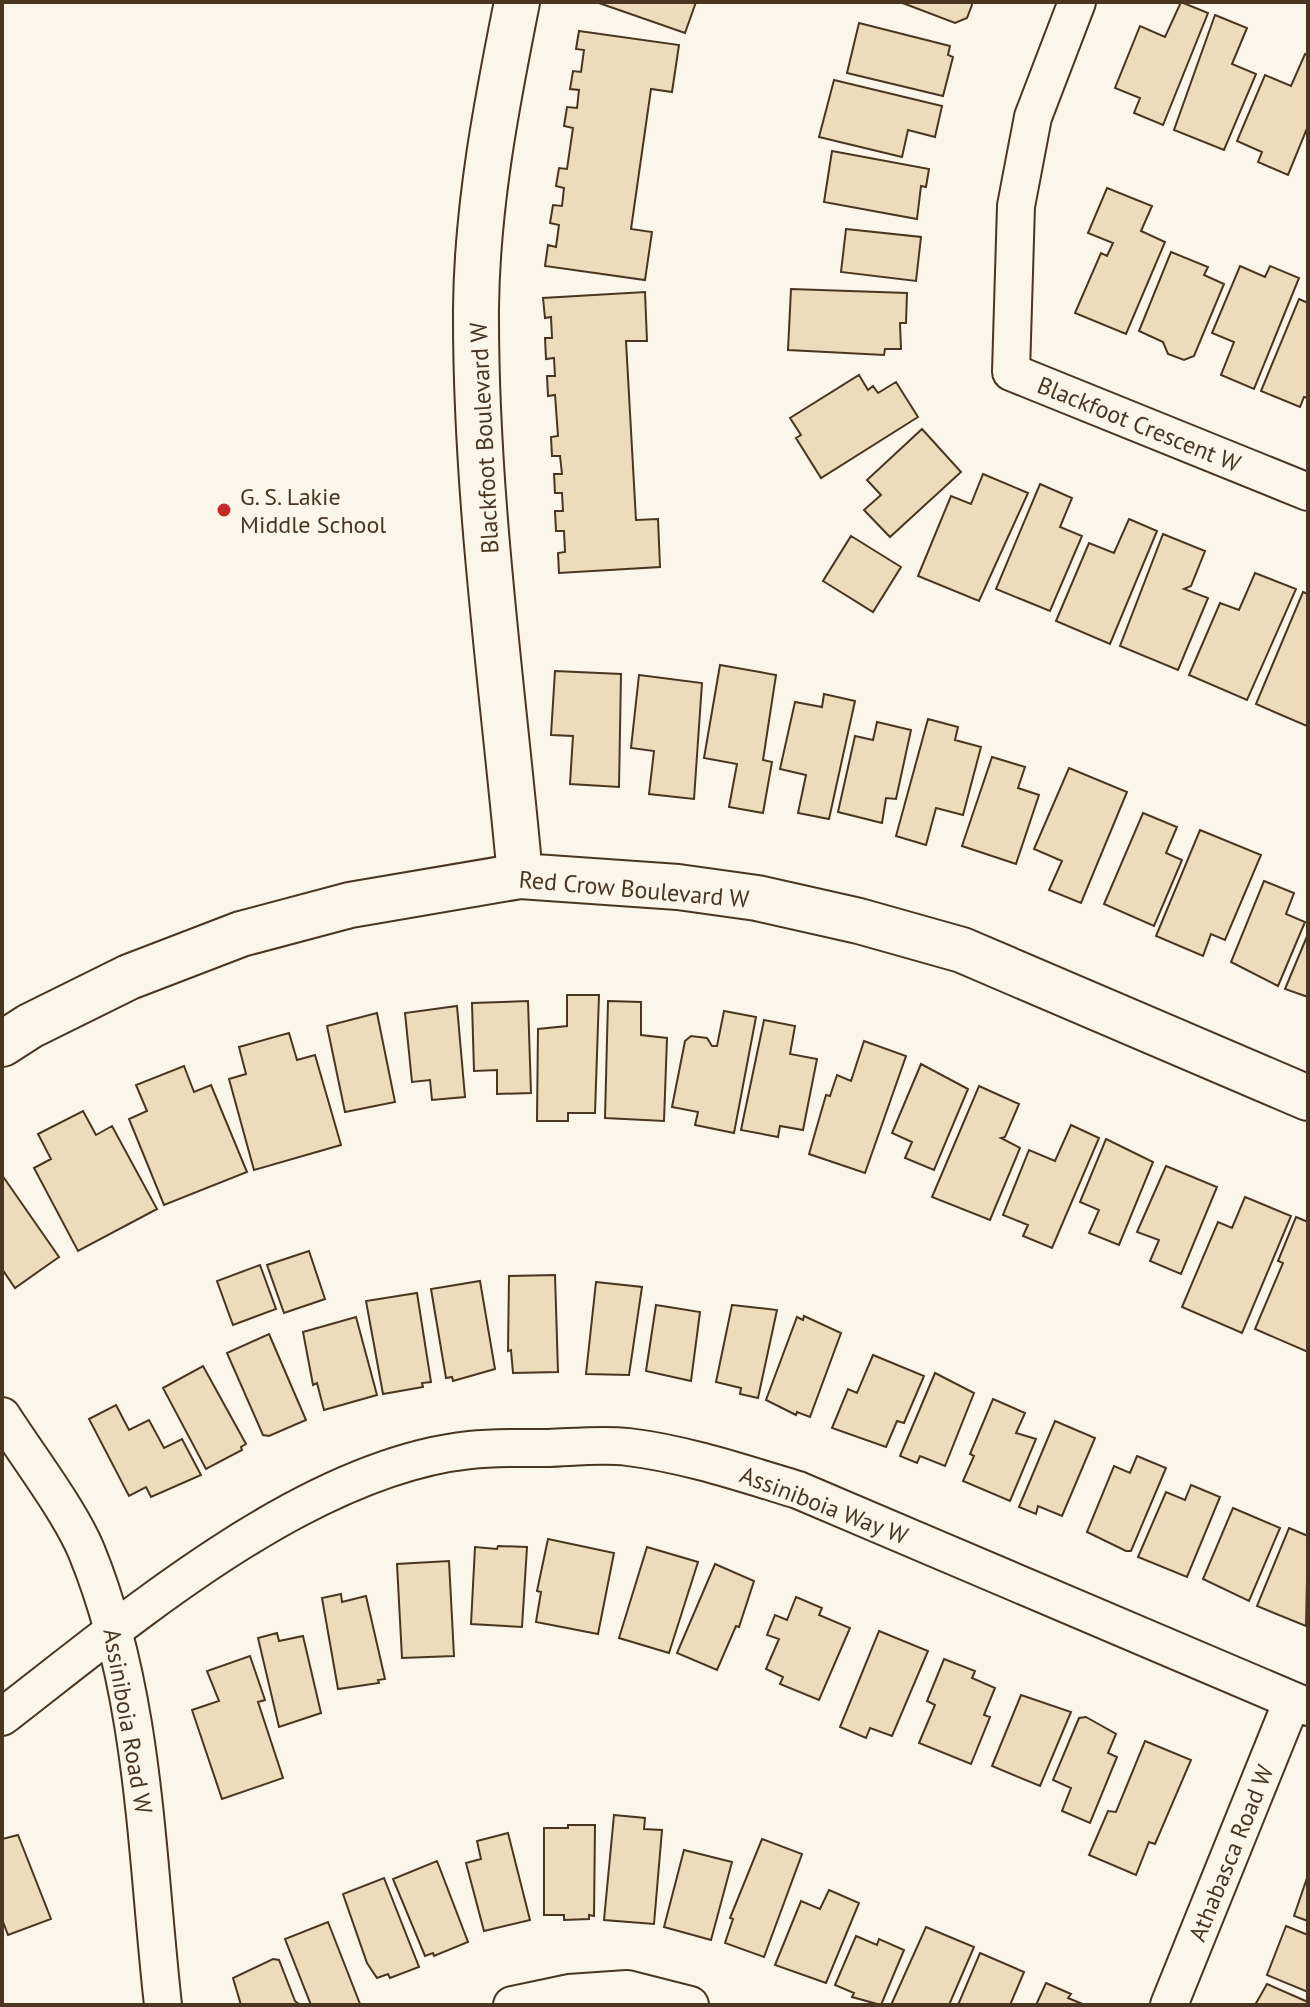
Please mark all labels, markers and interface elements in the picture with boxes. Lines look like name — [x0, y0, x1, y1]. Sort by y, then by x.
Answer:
street label: Blackfoot Boulevard W — [462, 321, 506, 555]
street label: Blackfoot Crescent W — [1033, 369, 1245, 479]
place label: G. S. Lakie Middle School — [240, 481, 386, 540]
marker: G. S. Lakie Middle School — [215, 501, 233, 519]
street label: Red Crow Boulevard W — [518, 863, 751, 915]
street label: Assiniboia Way W — [736, 1459, 912, 1551]
street label: Assiniboia Road W — [96, 1626, 160, 1816]
street label: Athabasca Road W — [1181, 1760, 1281, 1946]

